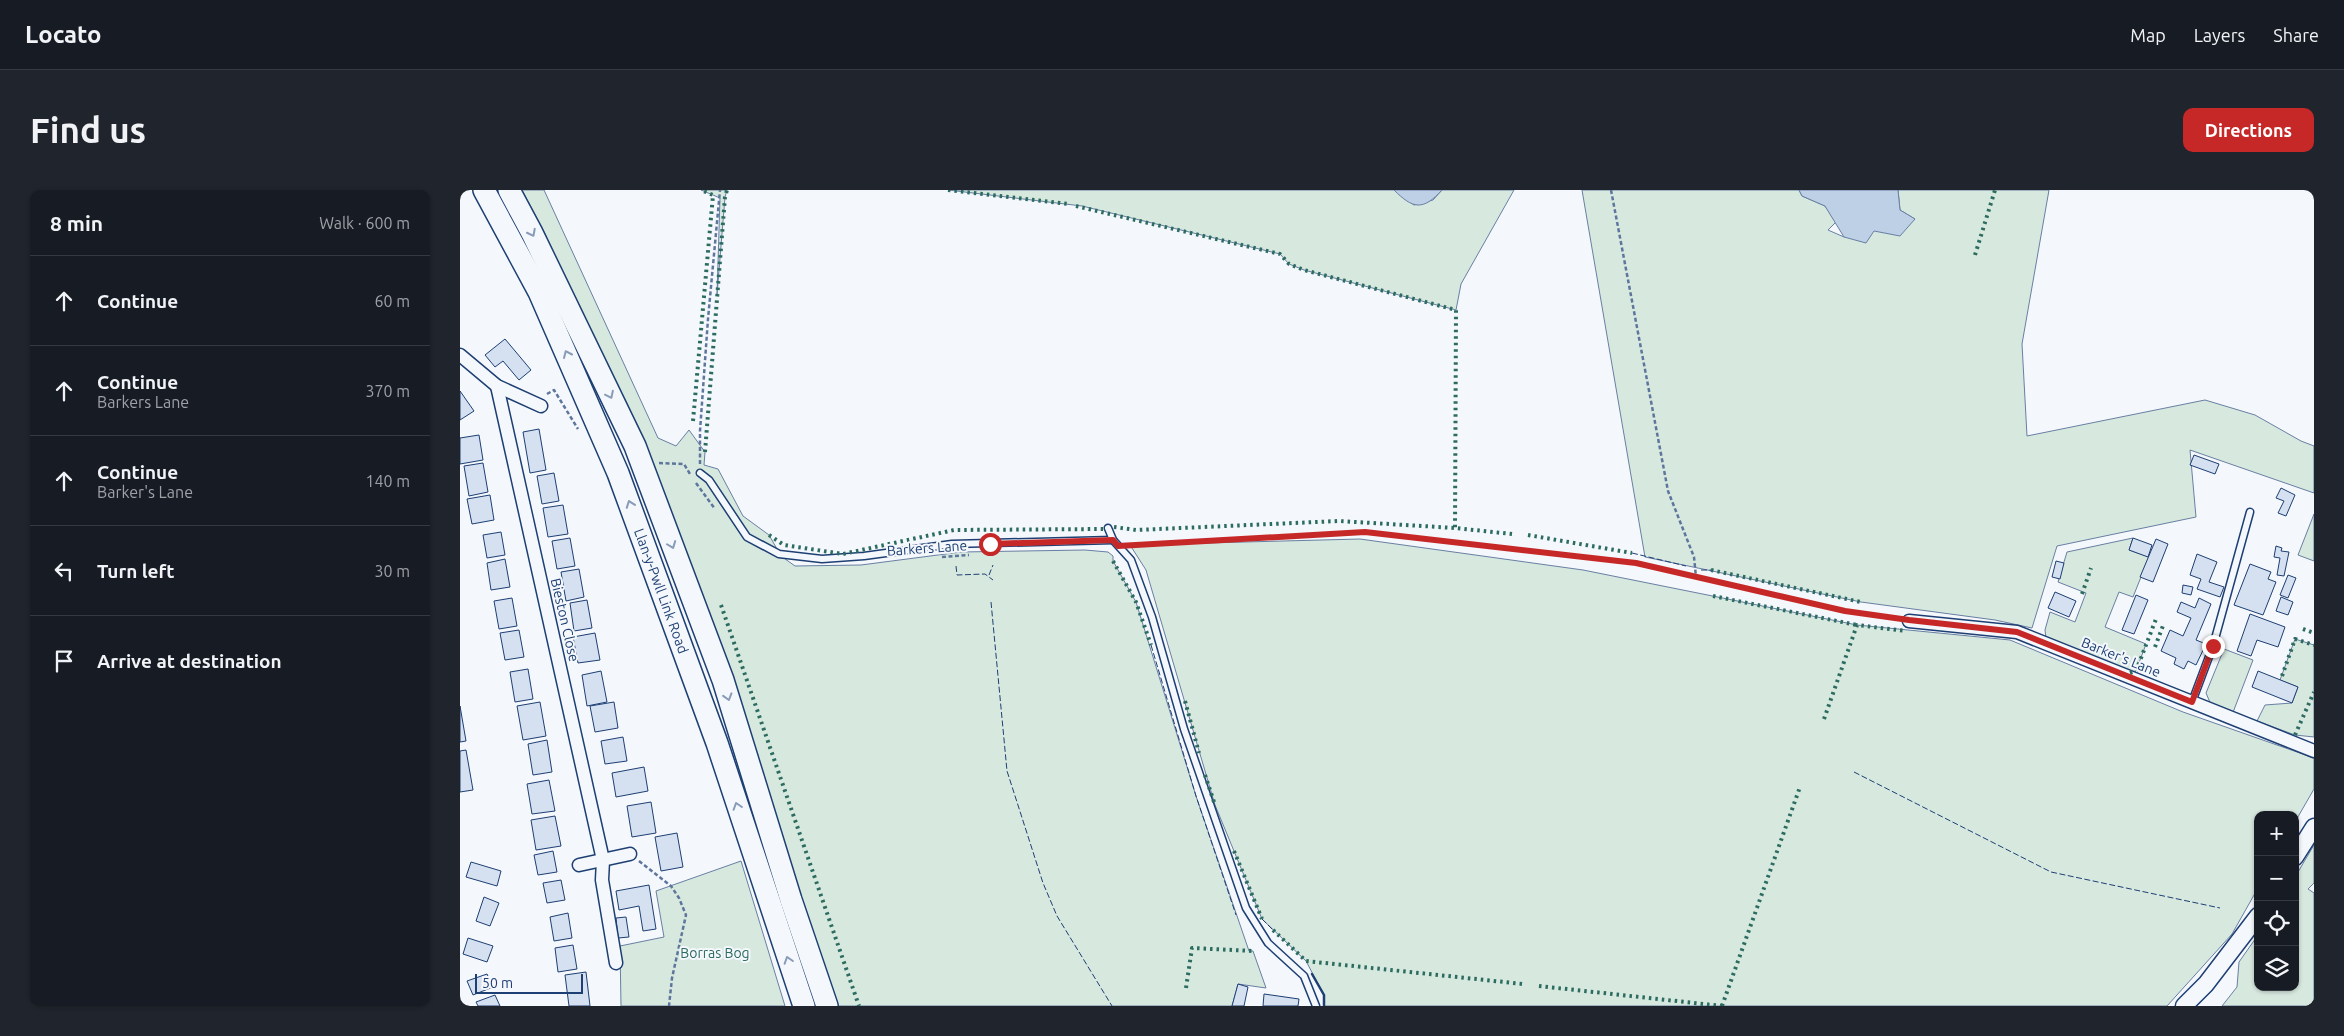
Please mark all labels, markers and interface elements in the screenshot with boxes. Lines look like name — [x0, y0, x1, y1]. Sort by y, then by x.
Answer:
text: Locato — [25, 21, 101, 48]
text: Map — [2130, 25, 2166, 45]
text: Layers — [2194, 25, 2245, 45]
text: Share — [2273, 25, 2319, 45]
button: Directions — [2183, 108, 2314, 152]
text: Find us — [30, 110, 146, 150]
text: 8 min — [50, 211, 103, 235]
text: Walk · 600 m — [319, 214, 410, 232]
one-way arrow — [526, 228, 536, 237]
icon: ahead — [50, 287, 78, 315]
text: Continue — [97, 290, 178, 312]
text: 60 m — [374, 292, 410, 310]
one-way arrow — [562, 351, 572, 359]
text: Continue — [97, 371, 178, 393]
icon: ahead — [50, 377, 78, 405]
text: 370 m — [365, 382, 410, 400]
one-way arrow — [604, 390, 614, 399]
text: Barkers Lane — [97, 393, 189, 411]
text: Continue — [97, 461, 178, 483]
icon: ahead — [50, 467, 78, 495]
text: 140 m — [365, 472, 410, 490]
text: Barker's Lane — [97, 483, 193, 501]
one-way arrow — [626, 500, 636, 509]
street label: Llan-y-Pwll Link Road — [631, 526, 691, 656]
route start — [979, 533, 1002, 556]
street label: Barkers Lane — [886, 537, 968, 559]
one-way arrow — [666, 540, 676, 549]
icon: left — [50, 557, 78, 585]
text: Turn left — [97, 560, 175, 582]
text: 30 m — [374, 562, 410, 580]
street label: Bieston Close — [548, 577, 582, 663]
street label: Barker's Lane — [2079, 634, 2163, 680]
route end — [2202, 635, 2225, 658]
icon: arrive — [50, 647, 78, 675]
text: Arrive at destination — [97, 650, 282, 672]
one-way arrow — [723, 693, 733, 701]
one-way arrow — [733, 802, 743, 810]
map controls — [2254, 811, 2299, 991]
button: + — [2254, 811, 2299, 856]
button: − — [2254, 856, 2299, 901]
button: locate — [2254, 901, 2299, 946]
park label: Borras Bog — [680, 945, 750, 961]
button: layers — [2254, 946, 2299, 991]
one-way arrow — [784, 956, 794, 964]
scale bar — [475, 971, 582, 994]
text: 50 m — [482, 975, 513, 991]

